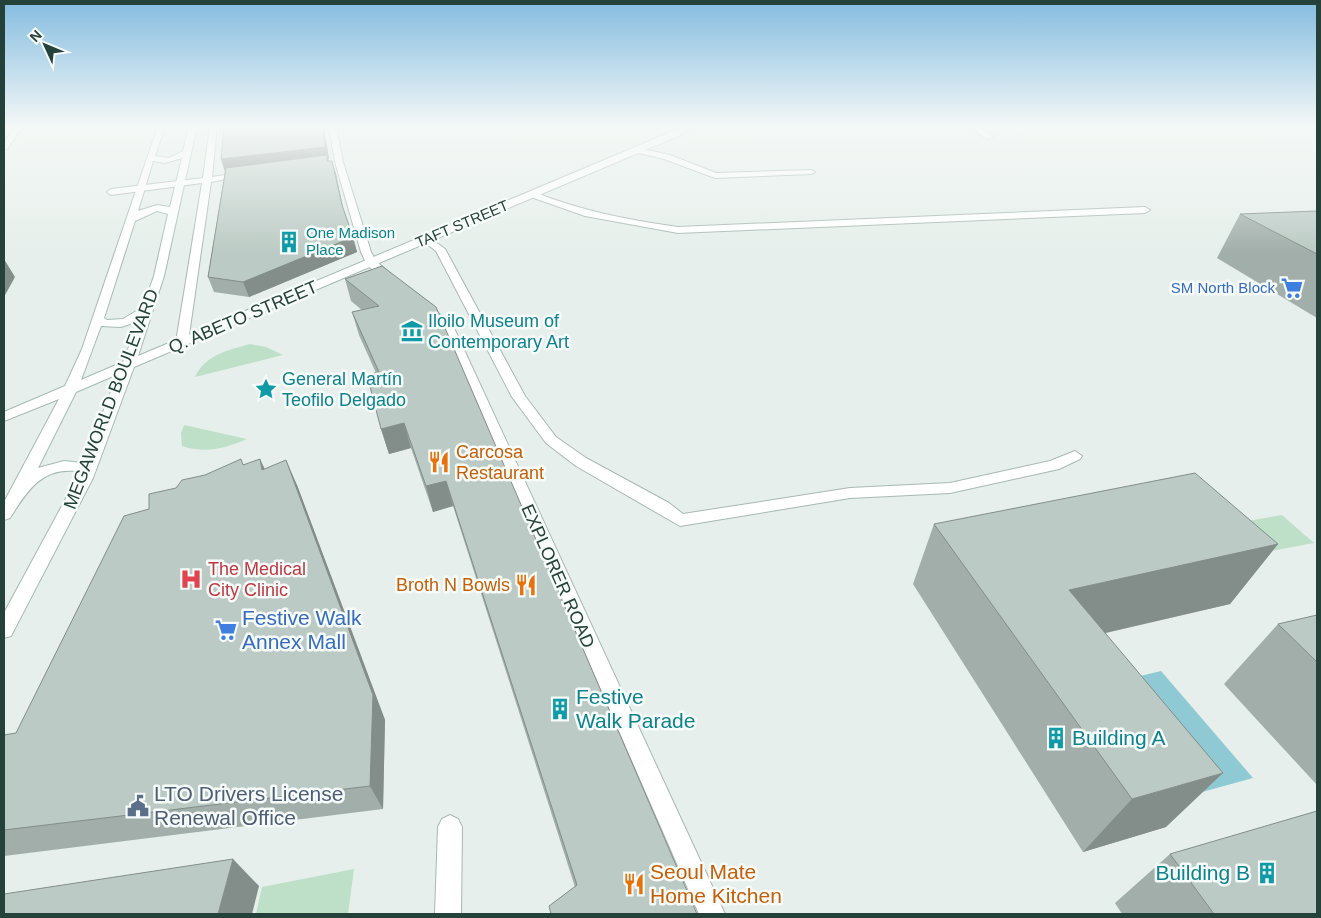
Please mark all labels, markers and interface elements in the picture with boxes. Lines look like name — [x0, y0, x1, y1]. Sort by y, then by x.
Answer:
north arrow — [20, 20, 70, 70]
text: N — [26, 27, 45, 45]
street label: TAFT STREET — [413, 196, 511, 251]
place label: One Madison Place — [306, 224, 395, 258]
building icon: One Madison Place — [276, 229, 302, 255]
supermarket icon: SM North Block — [1279, 275, 1305, 301]
street label: Q. ABETO STREET — [166, 277, 320, 357]
place label: SM North Block — [1171, 279, 1275, 296]
street label: MEGAWORLD BOULEVARD — [60, 286, 162, 512]
place label: Iloilo Museum of Contemporary Art — [428, 311, 569, 352]
museum icon: Iloilo Museum of Contemporary Art — [399, 318, 425, 344]
place label: General Martín Teofilo Delgado — [282, 369, 406, 410]
place icon: General Martín Teofilo Delgado — [253, 376, 279, 402]
place label: Carcosa Restaurant — [456, 442, 544, 483]
restaurant icon: Carcosa Restaurant — [426, 449, 452, 475]
street label: EXPLORER ROAD — [517, 501, 599, 651]
place label: The Medical City Clinic — [208, 559, 306, 600]
hospital icon: The Medical City Clinic — [178, 566, 204, 592]
restaurant icon: Broth N Bowls — [513, 572, 539, 598]
place label: Broth N Bowls — [396, 575, 510, 595]
place label: Festive Walk Annex Mall — [242, 606, 362, 653]
supermarket icon: Festive Walk Annex Mall — [213, 617, 239, 643]
place label: Festive Walk Parade — [576, 685, 695, 732]
building icon: Festive Walk Parade — [547, 696, 573, 722]
building icon: Building A — [1043, 725, 1069, 751]
place label: Building A — [1072, 726, 1165, 749]
place label: LTO Drivers License Renewal Office — [154, 782, 343, 829]
public building icon: LTO Drivers License Renewal Office — [125, 793, 151, 819]
place label: Seoul Mate Home Kitchen — [650, 860, 782, 907]
building icon: Building B — [1254, 860, 1280, 886]
place label: Building B — [1155, 861, 1250, 884]
restaurant icon: Seoul Mate Home Kitchen — [621, 871, 647, 897]

